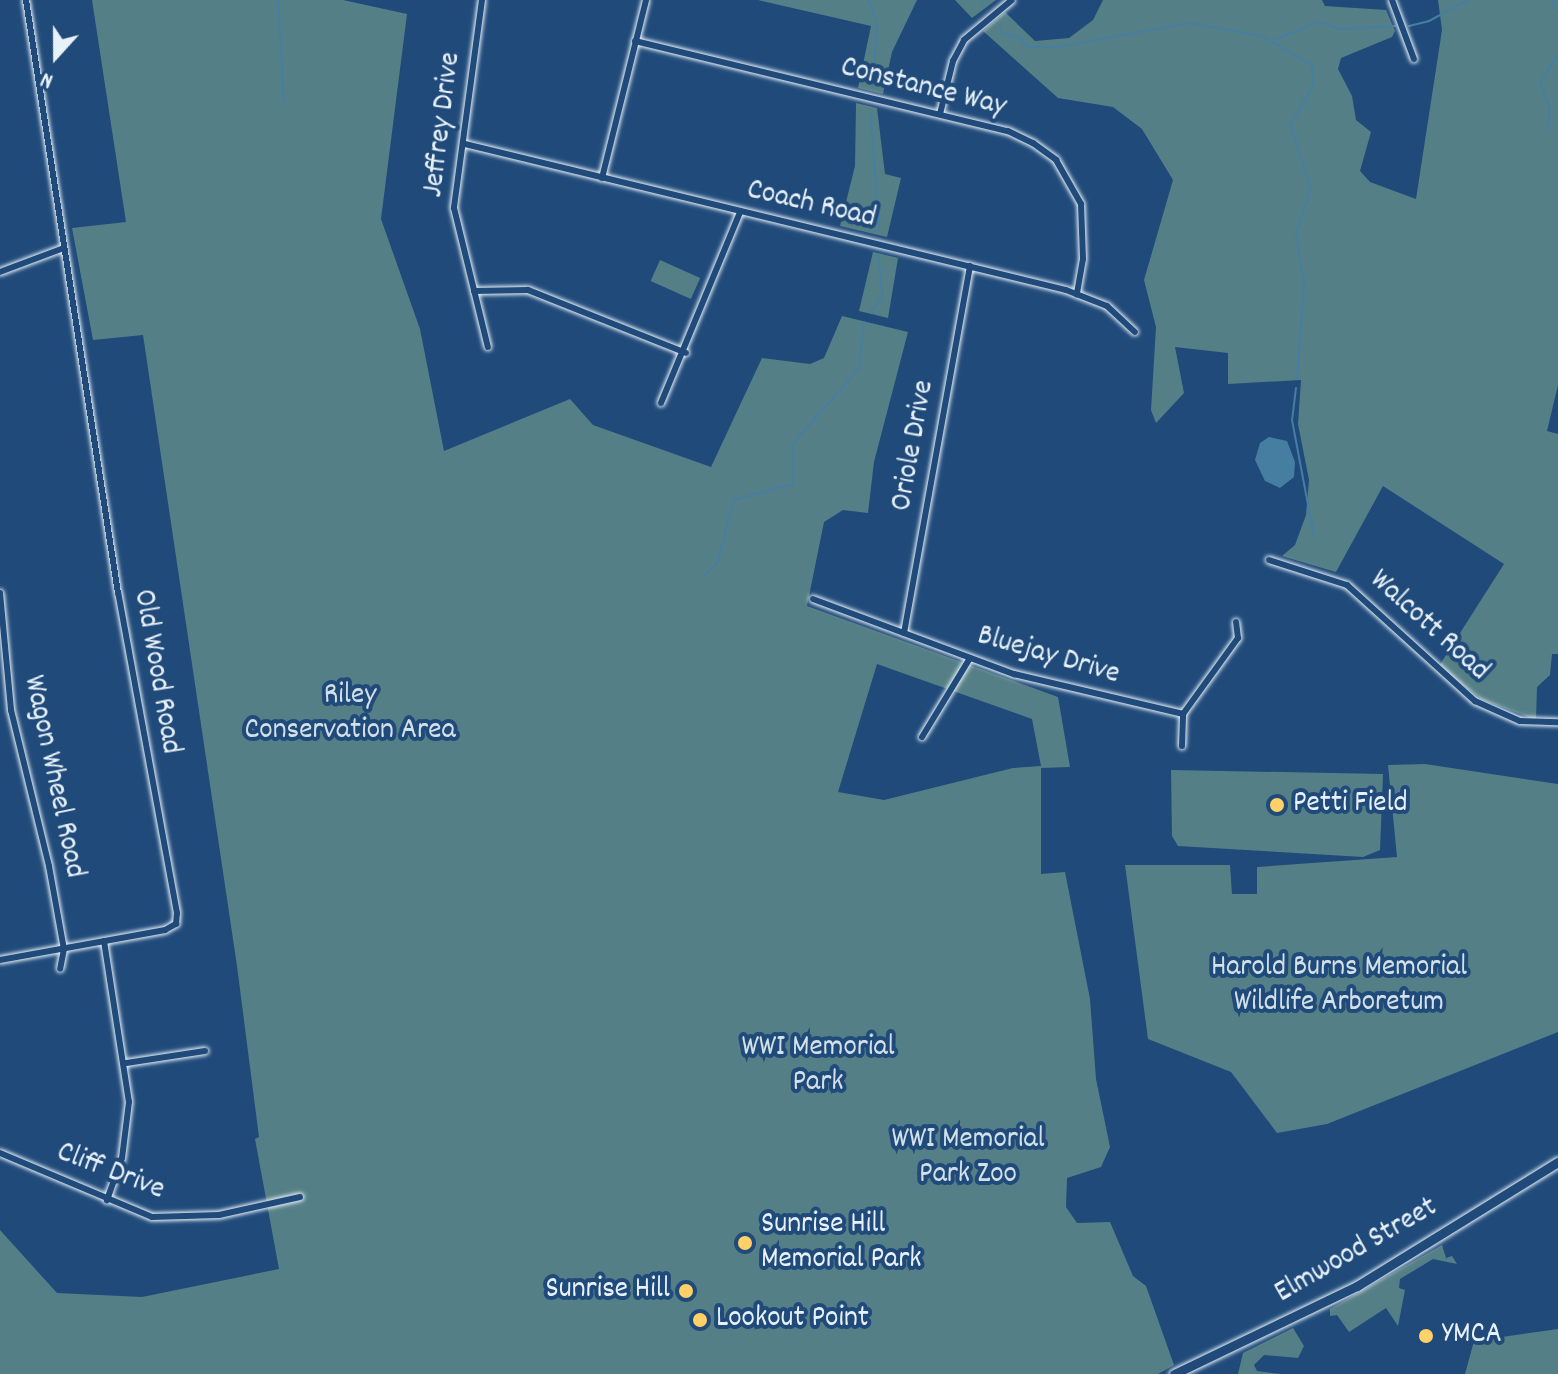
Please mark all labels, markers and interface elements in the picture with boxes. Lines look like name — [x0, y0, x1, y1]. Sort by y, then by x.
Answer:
north arrow — [16, 16, 96, 96]
street label: Jeffrey Drive — [417, 51, 471, 199]
street label: Constance Way — [837, 51, 1009, 127]
text: N — [37, 62, 58, 95]
street label: Coach Road — [743, 174, 879, 238]
street label: Oriole Drive — [886, 378, 944, 514]
street label: Walcott Road — [1361, 564, 1495, 690]
street label: Old Wood Road — [123, 587, 187, 757]
street label: Bluejay Drive — [973, 620, 1123, 694]
street label: Wagon Wheel Road — [13, 673, 91, 881]
park label: Riley Conservation Area — [245, 679, 455, 750]
place label: Petti Field — [1293, 787, 1408, 823]
marker: Petti Field — [1268, 796, 1286, 814]
park label: Harold Burns Memorial Wildlife Arboretum — [1211, 951, 1467, 1022]
park label: WWI Memorial Park — [741, 1031, 895, 1102]
park label: WWI Memorial Park Zoo — [891, 1123, 1045, 1194]
street label: Cliff Drive — [51, 1136, 169, 1210]
street label: Elmwood Street — [1270, 1191, 1444, 1313]
place label: Sunrise Hill Memorial Park — [761, 1208, 922, 1278]
marker: Sunrise Hill Memorial Park — [736, 1234, 754, 1252]
place label: Sunrise Hill — [546, 1273, 670, 1309]
marker: Sunrise Hill — [677, 1282, 695, 1300]
place label: Lookout Point — [716, 1302, 869, 1338]
marker: Lookout Point — [691, 1311, 709, 1329]
place label: YMCA — [1442, 1318, 1502, 1354]
marker: YMCA — [1417, 1327, 1435, 1345]

